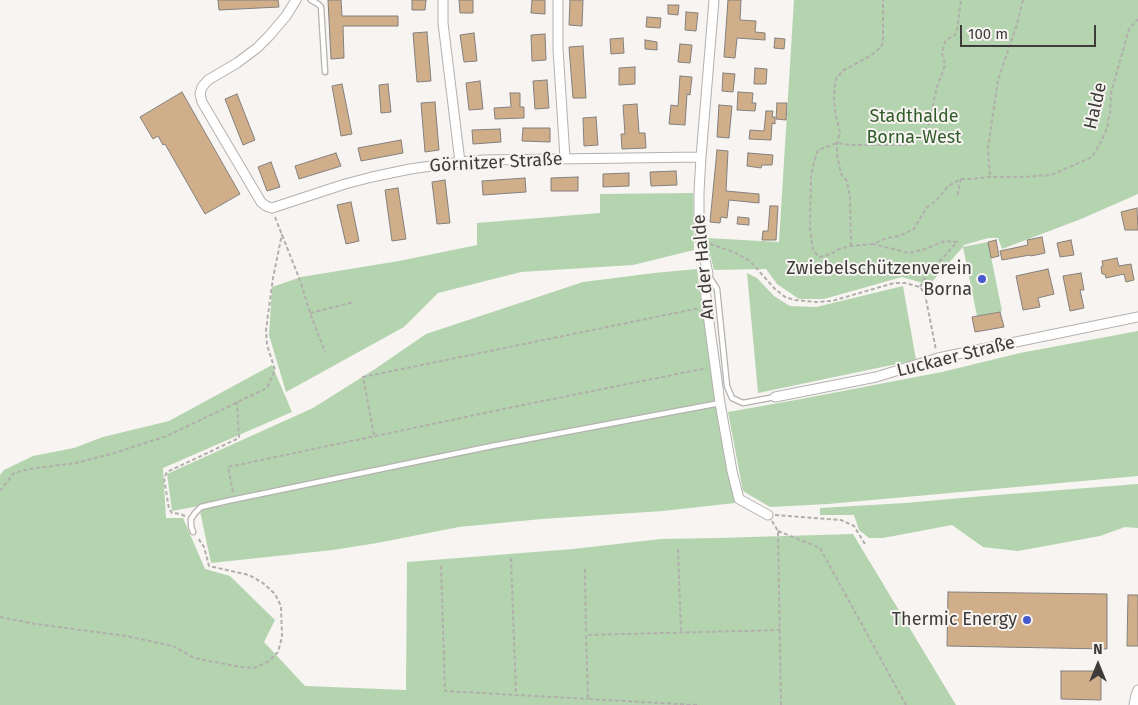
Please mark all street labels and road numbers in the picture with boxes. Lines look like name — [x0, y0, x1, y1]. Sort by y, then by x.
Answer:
street label: Halde — [1080, 80, 1112, 132]
street label: Görnitzer Straße — [429, 149, 563, 177]
street label: An der Halde — [689, 213, 719, 321]
street label: Luckaer Straße — [895, 332, 1017, 382]

